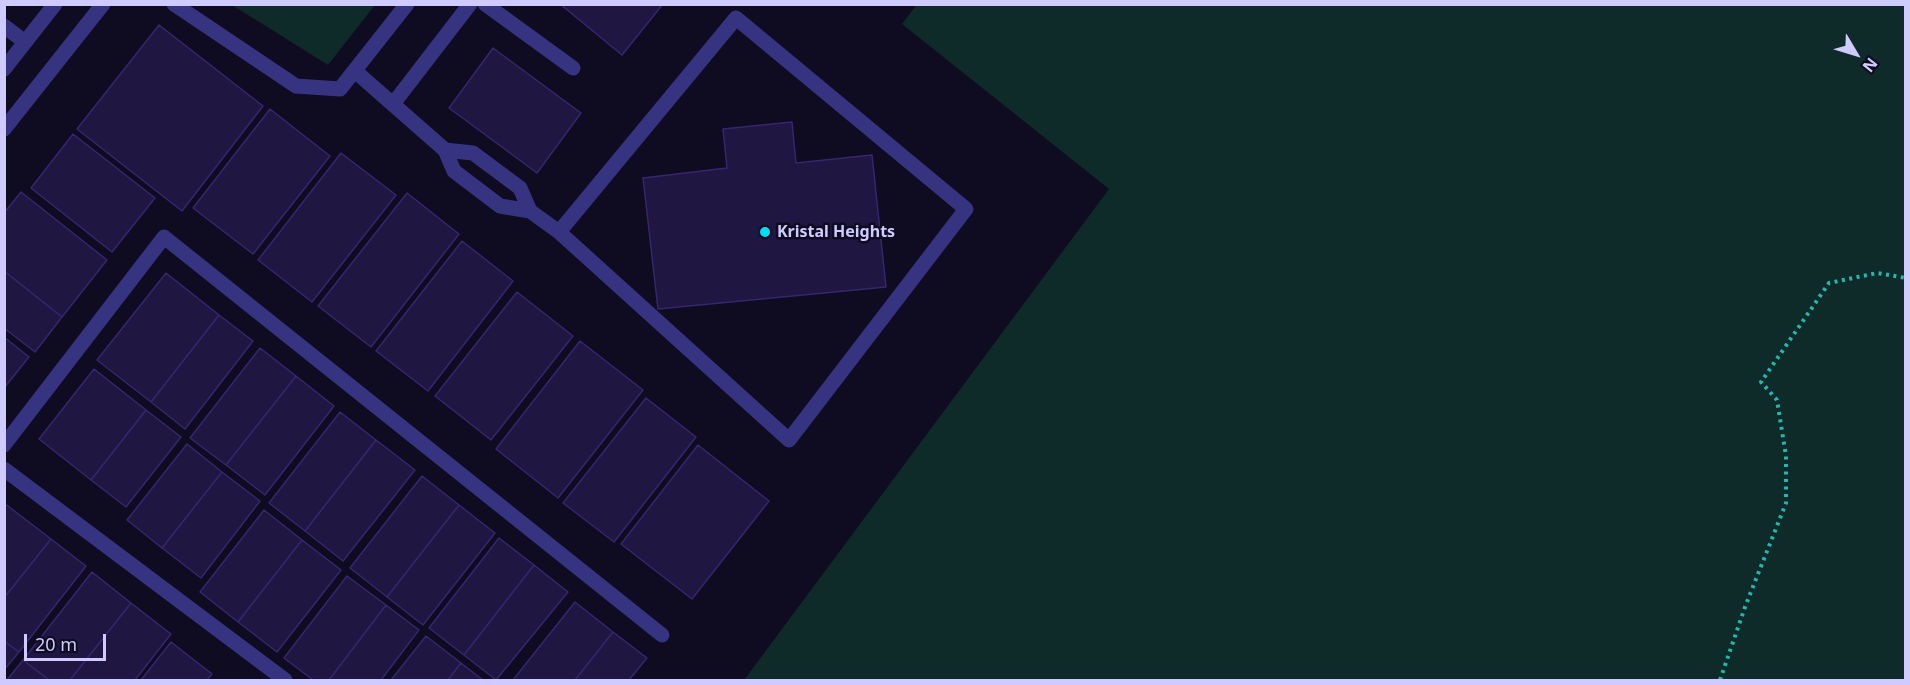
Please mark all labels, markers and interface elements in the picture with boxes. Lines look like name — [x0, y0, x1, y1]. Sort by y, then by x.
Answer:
north arrow — [1826, 24, 1886, 84]
text: N — [1858, 53, 1883, 77]
place label: Kristal Heights — [777, 222, 895, 242]
marker: Kristal Heights — [758, 225, 772, 239]
scale bar — [27, 622, 110, 660]
text: 20 m — [35, 632, 77, 656]

